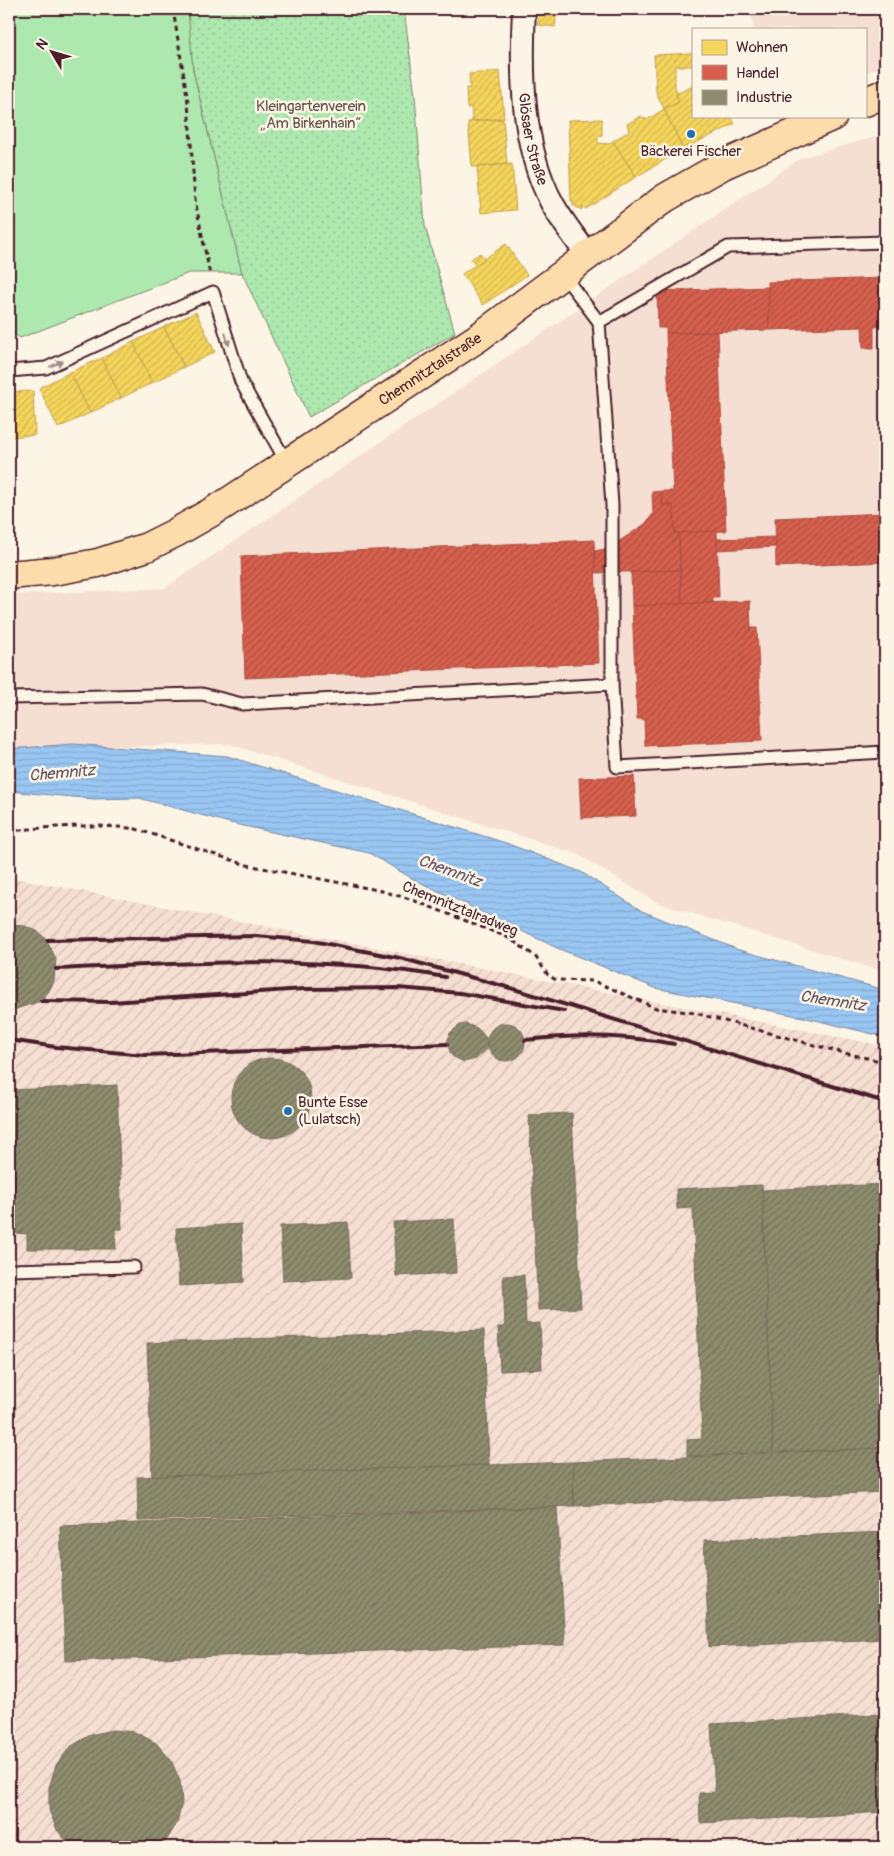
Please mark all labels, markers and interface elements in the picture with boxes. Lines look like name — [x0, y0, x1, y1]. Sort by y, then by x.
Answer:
north arrow — [28, 28, 78, 78]
legend — [692, 28, 866, 118]
text: N — [33, 35, 52, 53]
text: Wohnen — [736, 38, 788, 57]
text: Handel — [736, 64, 779, 83]
text: Industrie — [736, 88, 792, 107]
street label: Glösaer Straße — [514, 92, 552, 189]
park label: Kleingartenverein „Am Birkenhain“ — [256, 97, 366, 133]
marker: Bäckerei Fischer — [685, 128, 697, 140]
place label: Bäckerei Fischer — [640, 142, 742, 161]
street label: Chemnitztalstraße — [375, 328, 486, 410]
one-way arrow — [224, 331, 232, 346]
one-way arrow — [49, 359, 63, 367]
water label: Chemnitz — [28, 760, 98, 786]
water label: Chemnitz — [416, 850, 487, 893]
street label: Chemnitztalradweg — [399, 877, 521, 941]
water label: Chemnitz — [799, 986, 870, 1016]
place label: Bunte Esse (Lulatsch) — [298, 1093, 368, 1129]
marker: Bunte Esse (Lulatsch) — [282, 1105, 294, 1117]

